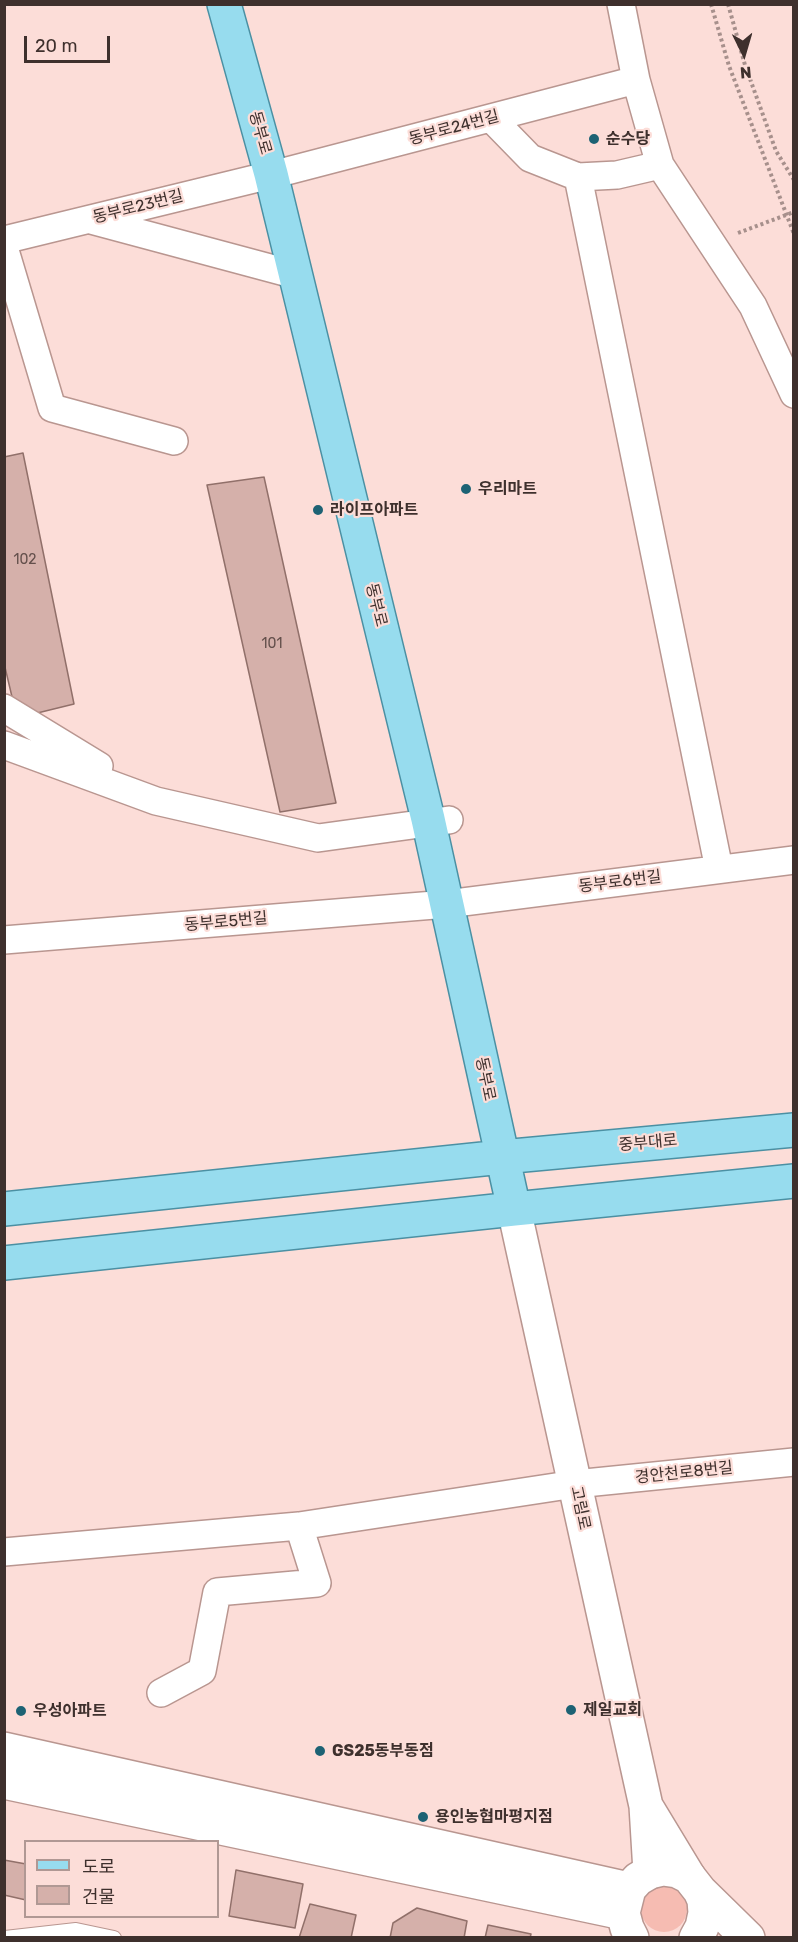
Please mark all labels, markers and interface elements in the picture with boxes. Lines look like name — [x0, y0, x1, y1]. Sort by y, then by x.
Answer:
scale bar — [27, 24, 112, 62]
north arrow — [714, 24, 774, 84]
text: 20 m — [35, 35, 77, 57]
text: N — [739, 62, 752, 82]
street label: 동부로24번길 — [407, 107, 501, 149]
street label: 동부로 — [245, 109, 275, 157]
place label: 순수당 — [606, 129, 650, 149]
marker: 순수당 — [587, 132, 601, 146]
street label: 동부로23번길 — [91, 186, 185, 228]
place label: 우리마트 — [478, 479, 537, 499]
marker: 우리마트 — [459, 482, 473, 496]
place label: 라이프아파트 — [330, 500, 418, 520]
marker: 라이프아파트 — [311, 503, 325, 517]
house number: 102 — [13, 552, 37, 568]
street label: 동부로 — [361, 581, 391, 629]
house number: 101 — [262, 636, 282, 652]
street label: 동부로6번길 — [578, 867, 662, 897]
street label: 동부로5번길 — [184, 909, 268, 935]
street label: 동부로 — [471, 1055, 499, 1103]
street label: 중부대로 — [618, 1131, 678, 1155]
street label: 경안천로8번길 — [634, 1458, 734, 1488]
street label: 고림로 — [566, 1484, 594, 1532]
place label: 제일교회 — [583, 1700, 642, 1720]
place label: 우성아파트 — [33, 1701, 107, 1721]
marker: 제일교회 — [564, 1703, 578, 1717]
marker: 우성아파트 — [14, 1704, 28, 1718]
place label: GS25동부동점 — [332, 1741, 434, 1761]
marker: GS25동부동점 — [313, 1744, 327, 1758]
place label: 용인농협마평지점 — [435, 1807, 553, 1827]
marker: 용인농협마평지점 — [416, 1810, 430, 1824]
legend — [24, 1840, 219, 1918]
text: 도로 — [82, 1856, 115, 1878]
text: 건물 — [82, 1886, 115, 1908]

